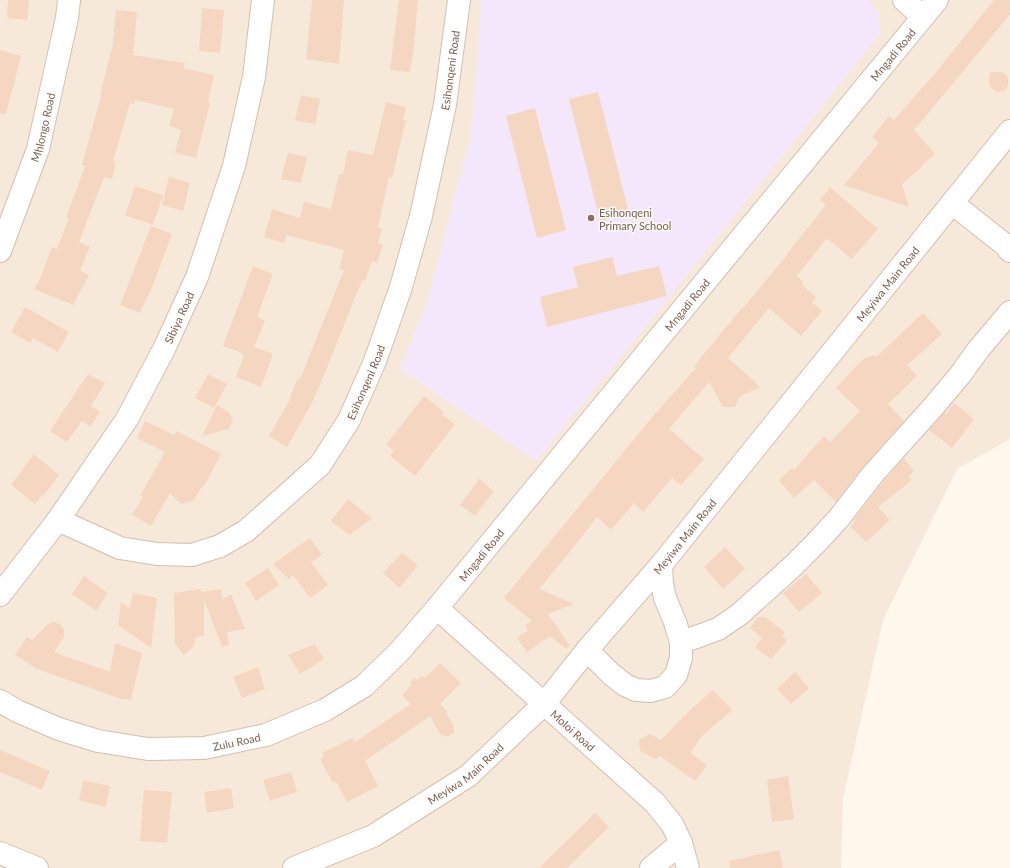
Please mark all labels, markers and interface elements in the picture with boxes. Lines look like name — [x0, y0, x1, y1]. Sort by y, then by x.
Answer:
street label: Mngadi Road — [867, 26, 918, 83]
street label: Esihonqeni Road — [438, 30, 461, 111]
street label: Mhlongo Road — [27, 92, 57, 164]
place label: Esihonqeni Primary School — [599, 206, 671, 232]
marker: Esihonqeni Primary School — [586, 213, 596, 223]
street label: Meyiwa Main Road — [853, 244, 921, 324]
street label: Mngadi Road — [661, 276, 712, 333]
street label: Sibiya Road — [161, 289, 196, 345]
street label: Esihonqeni Road — [344, 343, 387, 421]
street label: Meyiwa Main Road — [650, 496, 718, 576]
street label: Mngadi Road — [456, 526, 506, 583]
street label: Moloi Road — [549, 707, 598, 753]
street label: Zulu Road — [211, 730, 262, 753]
street label: Meyiwa Main Road — [425, 740, 506, 807]

